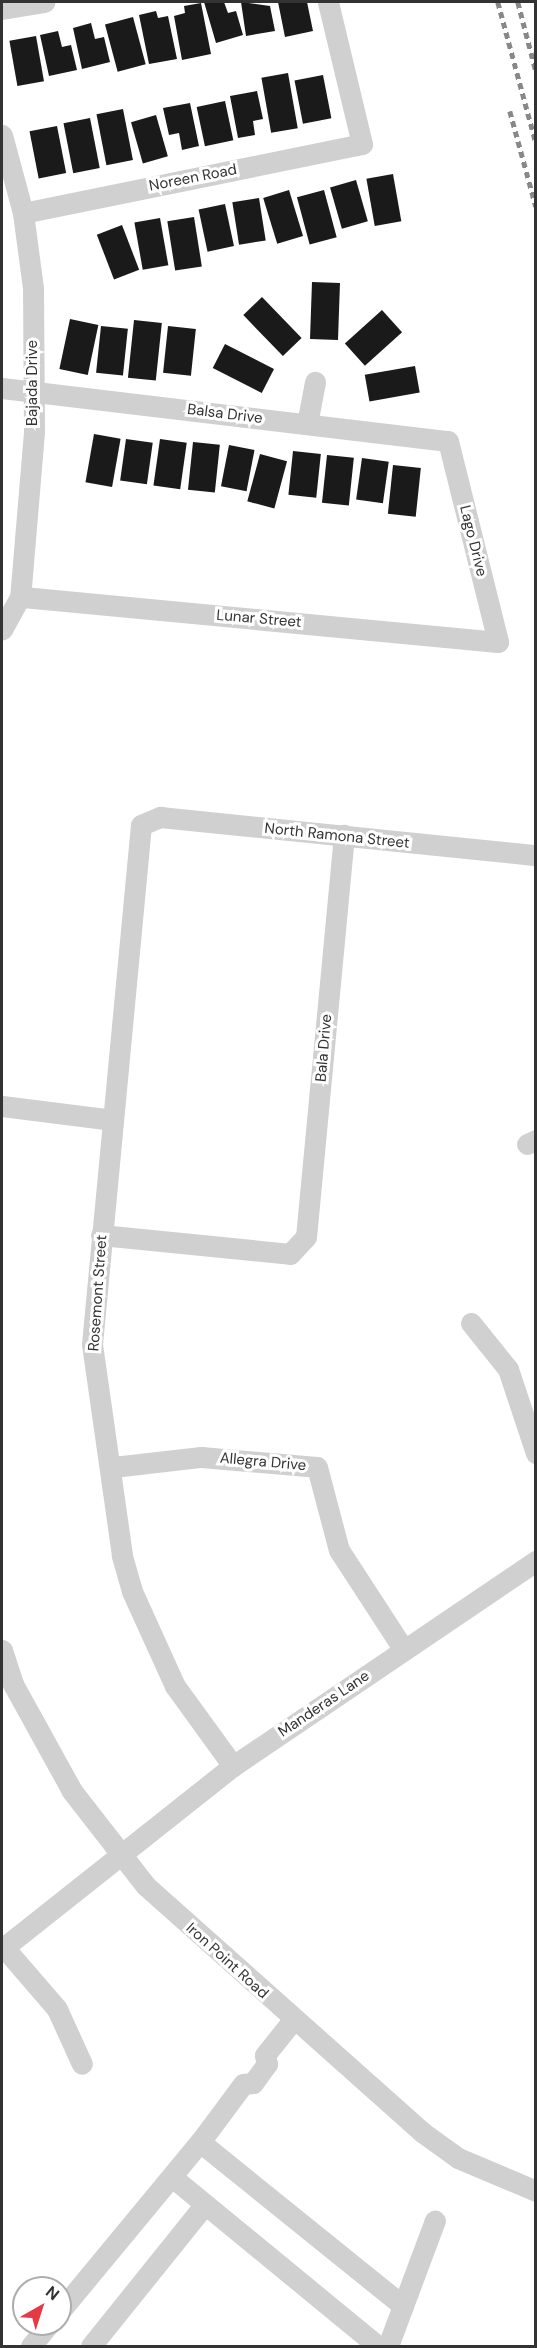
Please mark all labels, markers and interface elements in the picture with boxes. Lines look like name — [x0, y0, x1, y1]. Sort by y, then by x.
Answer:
street label: Noreen Road — [148, 161, 238, 195]
street label: Bajada Drive — [24, 340, 42, 426]
street label: Balsa Drive — [186, 400, 264, 428]
street label: Lago Drive — [455, 504, 491, 578]
street label: Lunar Street — [216, 606, 302, 632]
street label: North Ramona Street — [264, 819, 410, 853]
street label: Bala Drive — [312, 1013, 336, 1083]
street label: Rosemont Street — [85, 1234, 111, 1352]
street label: Allegra Drive — [219, 1449, 307, 1475]
street label: Manderas Lane — [275, 1667, 373, 1741]
street label: Iron Point Road — [182, 1919, 272, 2003]
north arrow — [12, 2276, 72, 2336]
text: N — [41, 2281, 64, 2305]

